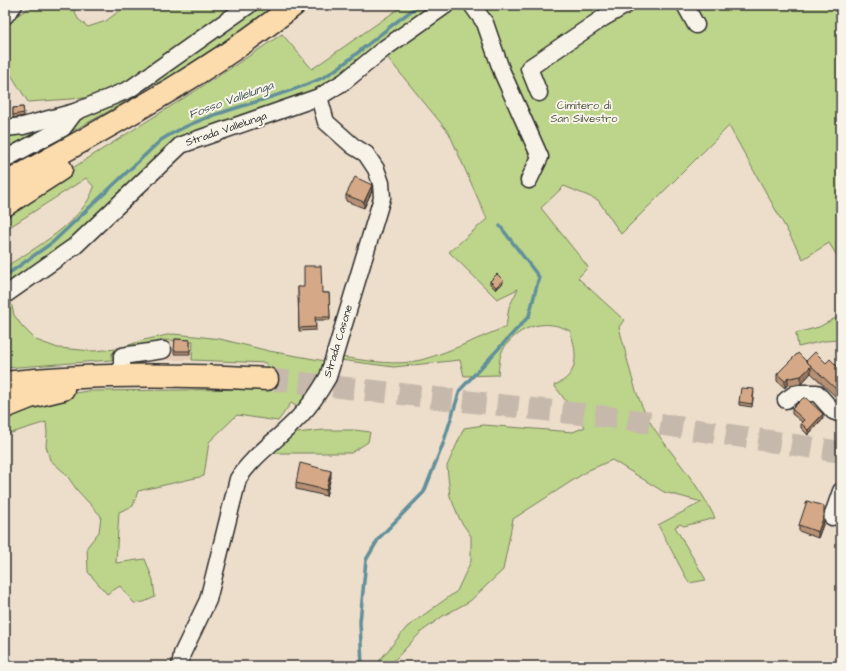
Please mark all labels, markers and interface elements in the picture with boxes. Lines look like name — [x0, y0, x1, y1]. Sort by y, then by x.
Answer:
water label: Fosso Vallelunga — [186, 77, 277, 124]
park label: Cimitero di San Silvestro — [551, 98, 618, 126]
street label: Strada Vallelunga — [183, 108, 269, 151]
street label: Strada Casone — [320, 303, 356, 379]

